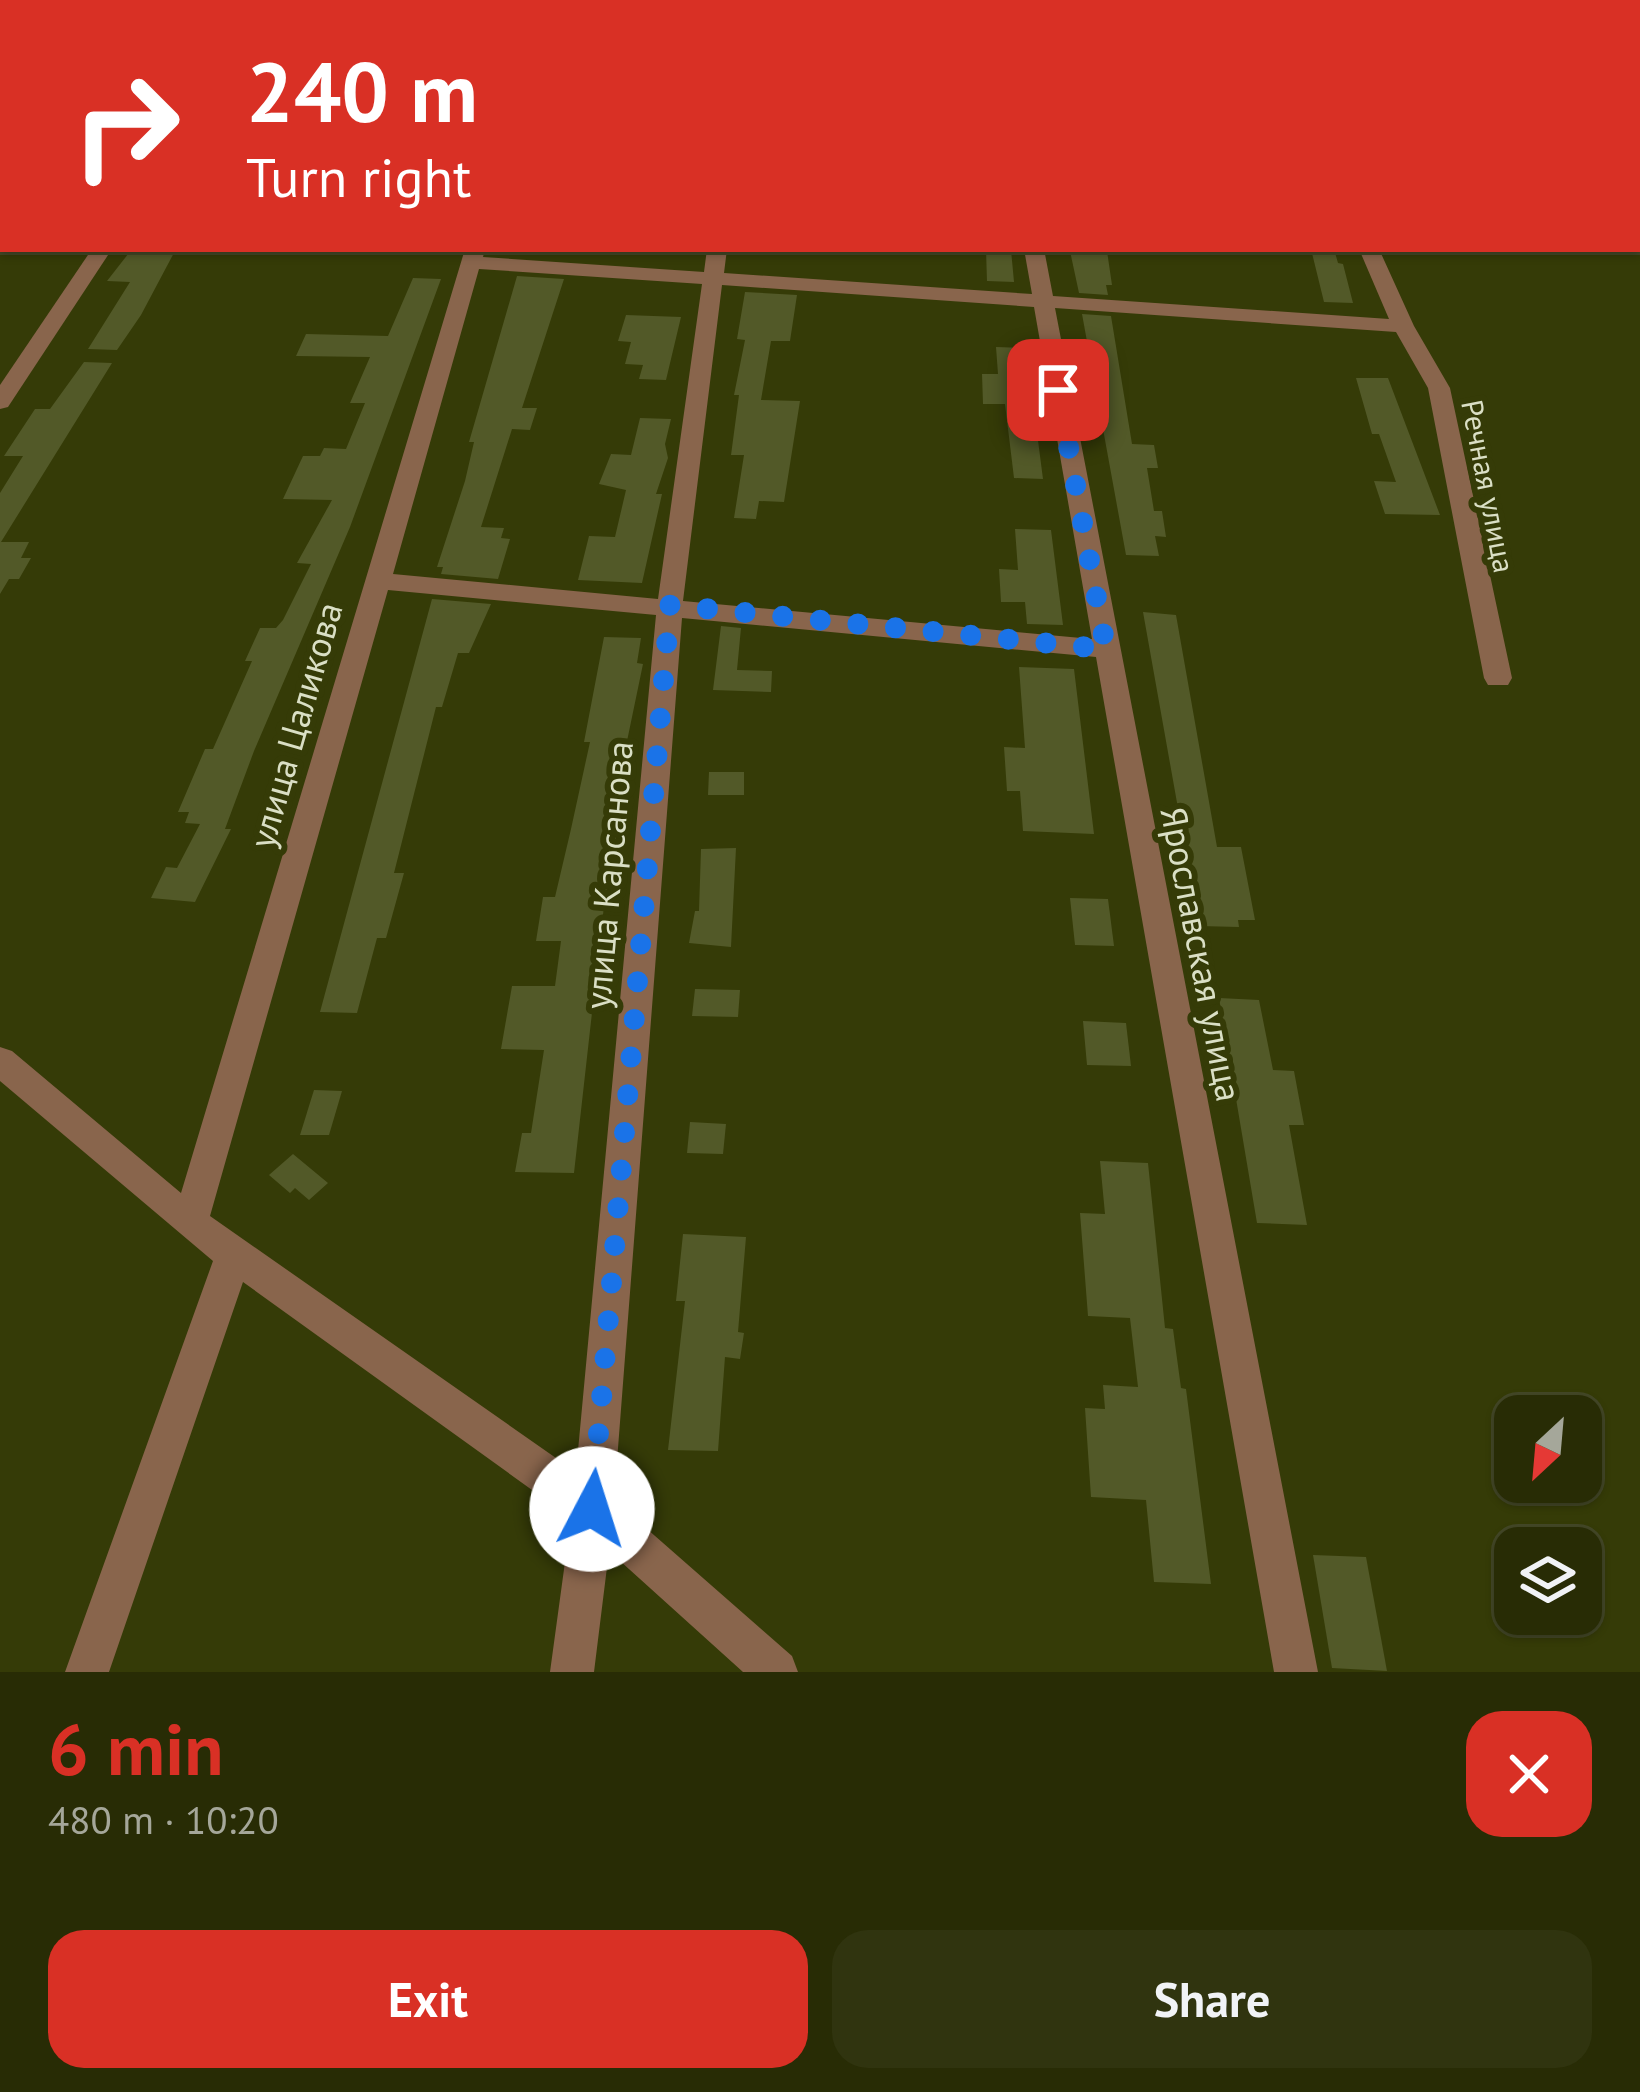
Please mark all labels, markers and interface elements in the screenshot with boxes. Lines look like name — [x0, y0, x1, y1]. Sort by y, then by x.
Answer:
text: 240 m — [246, 36, 478, 145]
icon: right — [48, 48, 204, 204]
text: Turn right — [246, 142, 471, 212]
pin — [1007, 339, 1109, 441]
icon: arrive — [1025, 357, 1091, 423]
street label: Речная улица — [1453, 396, 1525, 576]
street label: улица Цаликова — [237, 597, 353, 853]
street label: улица Карсанова — [573, 739, 643, 1011]
street label: Ярославская улица — [1150, 803, 1254, 1105]
north arrow — [1494, 1395, 1602, 1503]
map controls — [1494, 1395, 1602, 1635]
position arrow — [529, 1446, 655, 1572]
button: layers — [1494, 1527, 1602, 1635]
text: 6 min — [48, 1702, 224, 1795]
button: close — [1466, 1711, 1592, 1837]
text: 480 m · 10:20 — [48, 1794, 279, 1845]
button: Exit — [48, 1930, 808, 2068]
button: Share — [832, 1930, 1592, 2068]

